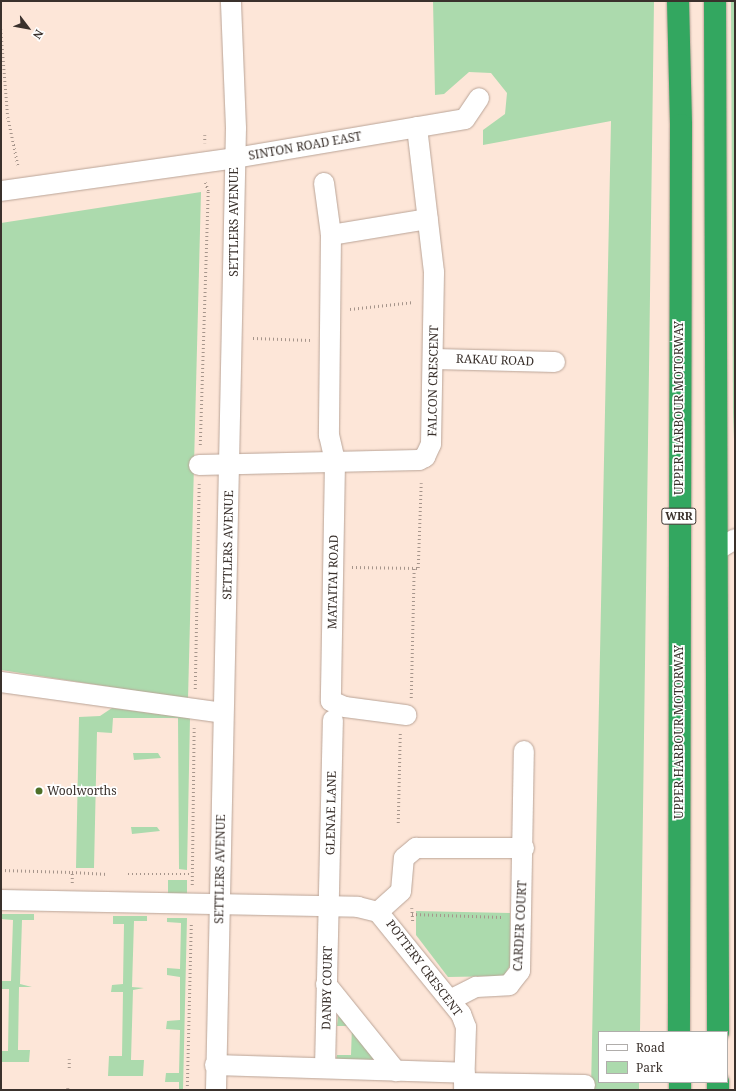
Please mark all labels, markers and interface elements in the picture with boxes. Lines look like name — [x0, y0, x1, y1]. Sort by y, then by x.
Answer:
north arrow — [8, 8, 48, 48]
text: N — [30, 27, 47, 42]
street label: SINTON ROAD EAST — [247, 129, 363, 163]
street label: SETTLERS AVENUE — [227, 167, 241, 277]
street label: UPPER HARBOUR MOTORWAY — [672, 321, 686, 495]
street label: FALCON CRESCENT — [425, 325, 441, 437]
street label: RAKAU ROAD — [456, 351, 534, 369]
street label: SETTLERS AVENUE — [220, 490, 236, 600]
road number: WRR — [661, 507, 697, 525]
street label: MATAITAI ROAD — [325, 535, 341, 629]
street label: UPPER HARBOUR MOTORWAY — [672, 645, 686, 819]
street label: GLENAE LANE — [323, 771, 339, 855]
place label: Woolworths — [47, 784, 117, 798]
marker: Woolworths — [34, 786, 44, 796]
street label: SETTLERS AVENUE — [212, 814, 228, 924]
street label: CARDER COURT — [510, 880, 530, 972]
street label: POTTERY CRESCENT — [383, 917, 465, 1019]
street label: DANBY COURT — [319, 946, 335, 1030]
legend — [598, 1031, 728, 1083]
text: Road — [636, 1039, 665, 1056]
text: Park — [636, 1059, 663, 1076]

